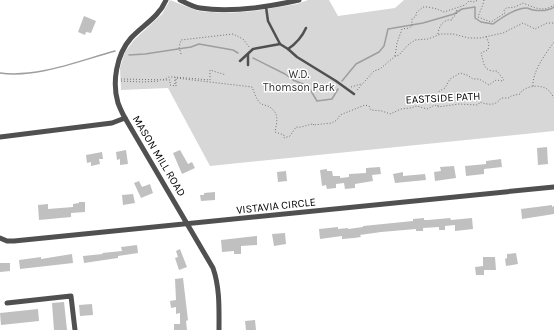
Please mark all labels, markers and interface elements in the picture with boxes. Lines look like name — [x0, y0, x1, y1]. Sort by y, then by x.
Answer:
park label: W.D. Thomson Park — [263, 68, 335, 94]
street label: EASTSIDE PATH — [405, 90, 481, 106]
street label: MASON MILL ROAD — [130, 113, 188, 199]
street label: VISTAVIA CIRCLE — [236, 195, 316, 217]

